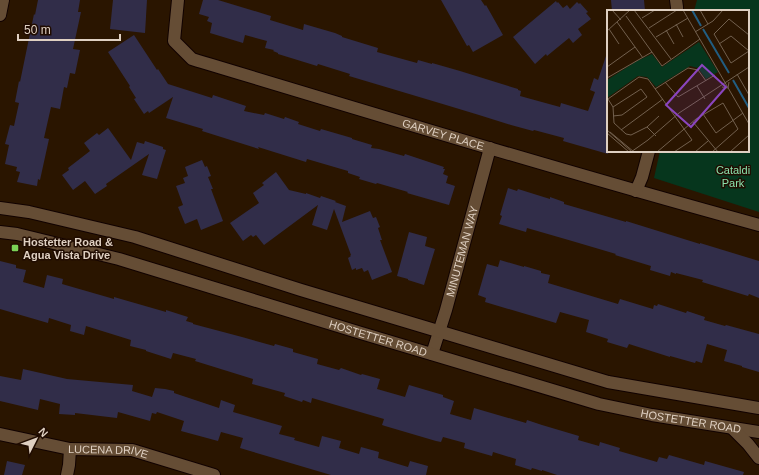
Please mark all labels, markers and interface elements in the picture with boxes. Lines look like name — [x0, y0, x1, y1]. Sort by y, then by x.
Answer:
inset map — [607, 10, 749, 152]
scale bar — [18, 16, 120, 42]
text: 50 m — [24, 23, 51, 37]
street label: GARVEY PLACE — [401, 117, 486, 152]
park label: Cataldi Park — [716, 164, 750, 189]
street label: MINUTEMAN WAY — [444, 204, 480, 298]
place label: Hostetter Road & Agua Vista Drive — [23, 236, 113, 261]
marker: Hostetter Road & Agua Vista Drive — [10, 243, 20, 253]
street label: HOSTETTER ROAD — [328, 318, 428, 358]
street label: HOSTETTER ROAD — [640, 407, 742, 435]
north arrow — [16, 419, 56, 459]
text: N — [36, 425, 51, 439]
street label: LUCENA DRIVE — [68, 443, 150, 461]

